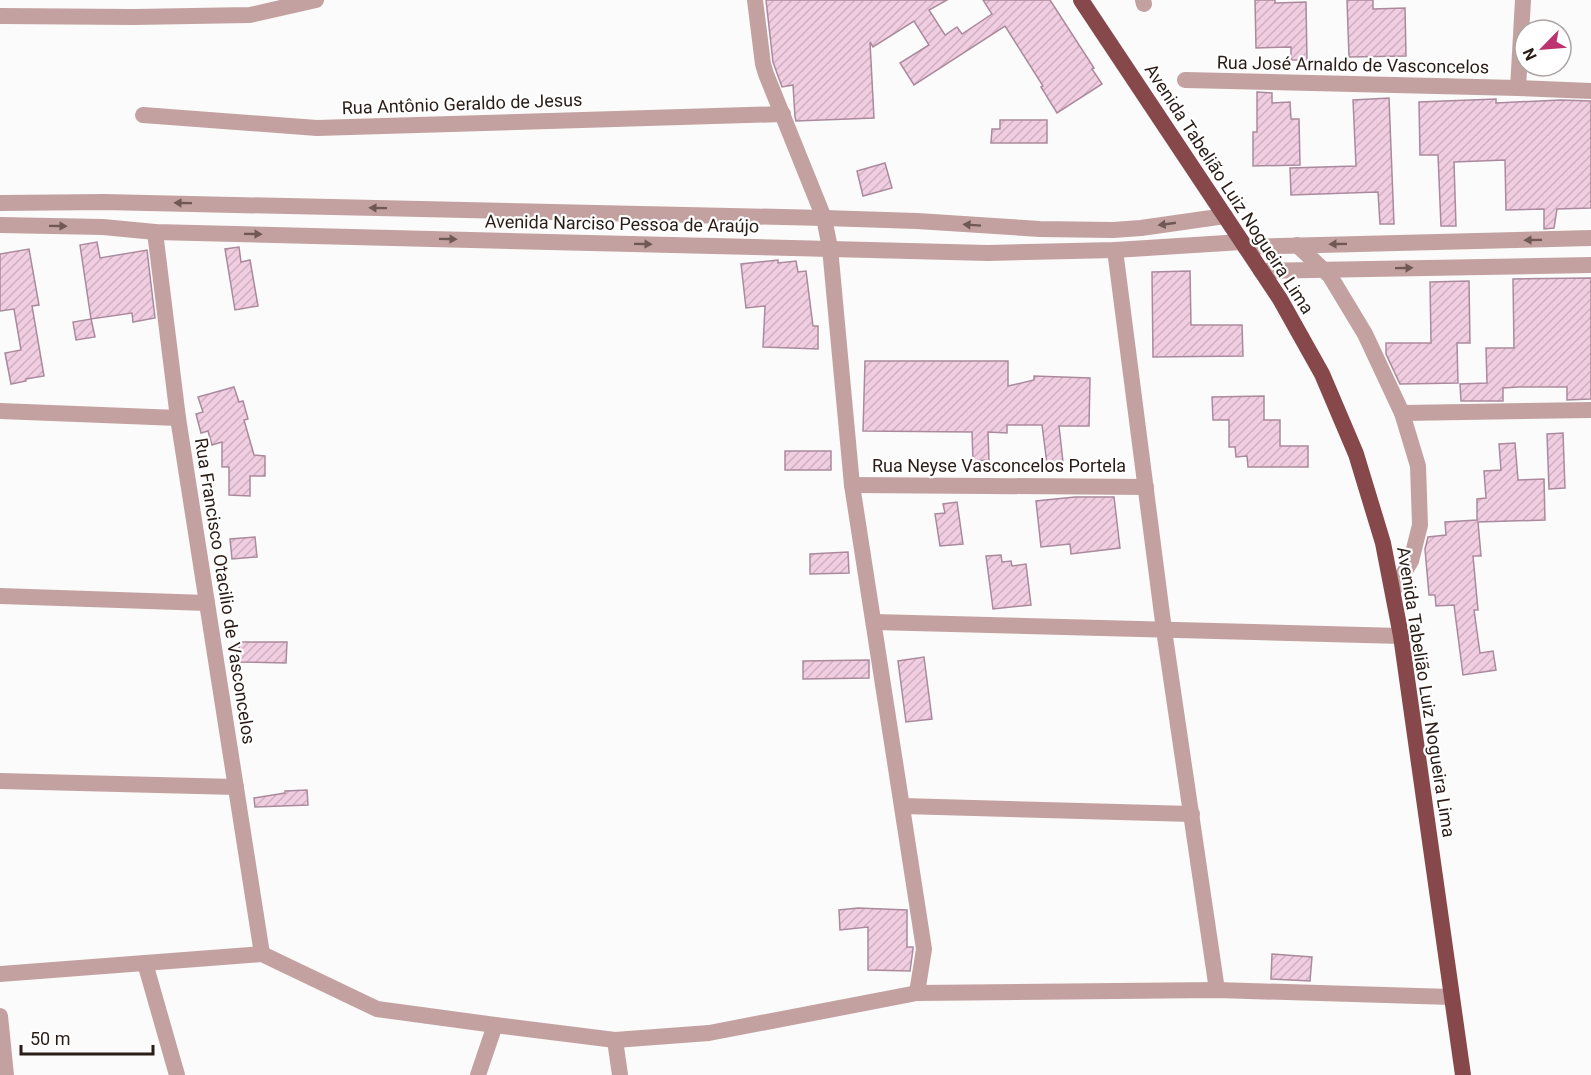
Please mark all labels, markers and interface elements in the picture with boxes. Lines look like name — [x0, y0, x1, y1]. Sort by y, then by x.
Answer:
north arrow — [1513, 18, 1573, 78]
text: N — [1519, 45, 1541, 63]
street label: Rua José Arnaldo de Vasconcelos — [1217, 52, 1489, 77]
street label: Avenida Tabelião Luiz Nogueira Lima — [1141, 60, 1318, 318]
street label: Rua Antônio Geraldo de Jesus — [341, 89, 583, 118]
one-way arrow — [174, 199, 193, 208]
one-way arrow — [369, 203, 388, 212]
street label: Avenida Narciso Pessoa de Araújo — [485, 211, 759, 236]
one-way arrow — [963, 220, 982, 229]
one-way arrow — [1157, 220, 1176, 229]
one-way arrow — [49, 222, 68, 231]
one-way arrow — [244, 230, 263, 239]
one-way arrow — [439, 234, 458, 244]
one-way arrow — [1523, 235, 1542, 245]
one-way arrow — [634, 239, 653, 248]
one-way arrow — [1328, 240, 1347, 249]
one-way arrow — [1394, 263, 1413, 273]
street label: Rua Francisco Otacilio de Vasconcelos — [191, 436, 260, 746]
street label: Rua Neyse Vasconcelos Portela — [872, 455, 1126, 476]
street label: Avenida Tabelião Luiz Nogueira Lima — [1393, 545, 1460, 839]
scale bar — [21, 1018, 153, 1056]
text: 50 m — [30, 1028, 70, 1049]

